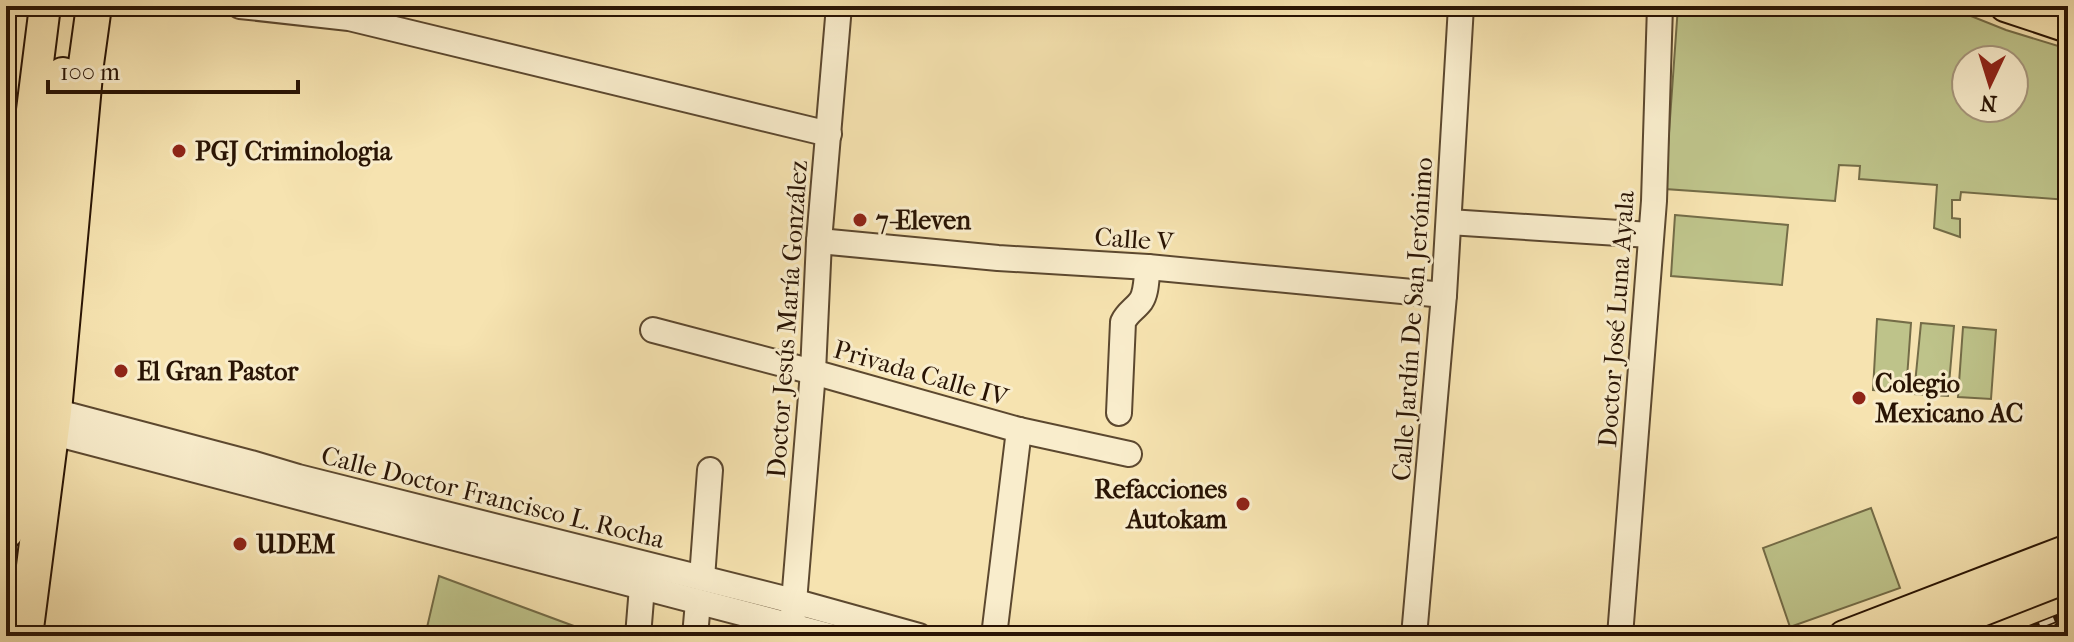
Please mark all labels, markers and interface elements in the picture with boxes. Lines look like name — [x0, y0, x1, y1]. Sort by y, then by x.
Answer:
scale bar — [48, 44, 298, 94]
north arrow — [1950, 44, 2030, 124]
text: 100 m — [60, 58, 120, 86]
text: N — [1979, 89, 1998, 117]
place label: PGJ Criminologia — [195, 136, 393, 167]
marker: PGJ Criminologia — [170, 142, 188, 160]
street label: Calle Jardín De San Jerónimo — [1386, 156, 1439, 482]
street label: Doctor Jesús María González — [761, 159, 814, 479]
street label: Doctor José Luna Ayala — [1592, 189, 1641, 449]
place label: 7-Eleven — [875, 205, 972, 236]
marker: 7-Eleven — [851, 211, 869, 229]
street label: Calle V — [1093, 221, 1176, 258]
street label: Privada Calle IV — [830, 334, 1013, 413]
place label: El Gran Pastor — [137, 356, 299, 387]
marker: El Gran Pastor — [112, 362, 130, 380]
place label: Colegio Mexicano AC — [1875, 368, 2023, 429]
marker: Colegio Mexicano AC — [1850, 389, 1868, 407]
street label: Calle Doctor Francisco L. Rocha — [318, 440, 669, 555]
place label: Refacciones Autokam — [1094, 474, 1227, 535]
marker: Refacciones Autokam — [1234, 495, 1252, 513]
place label: UDEM — [255, 529, 336, 560]
marker: UDEM — [231, 535, 249, 553]

